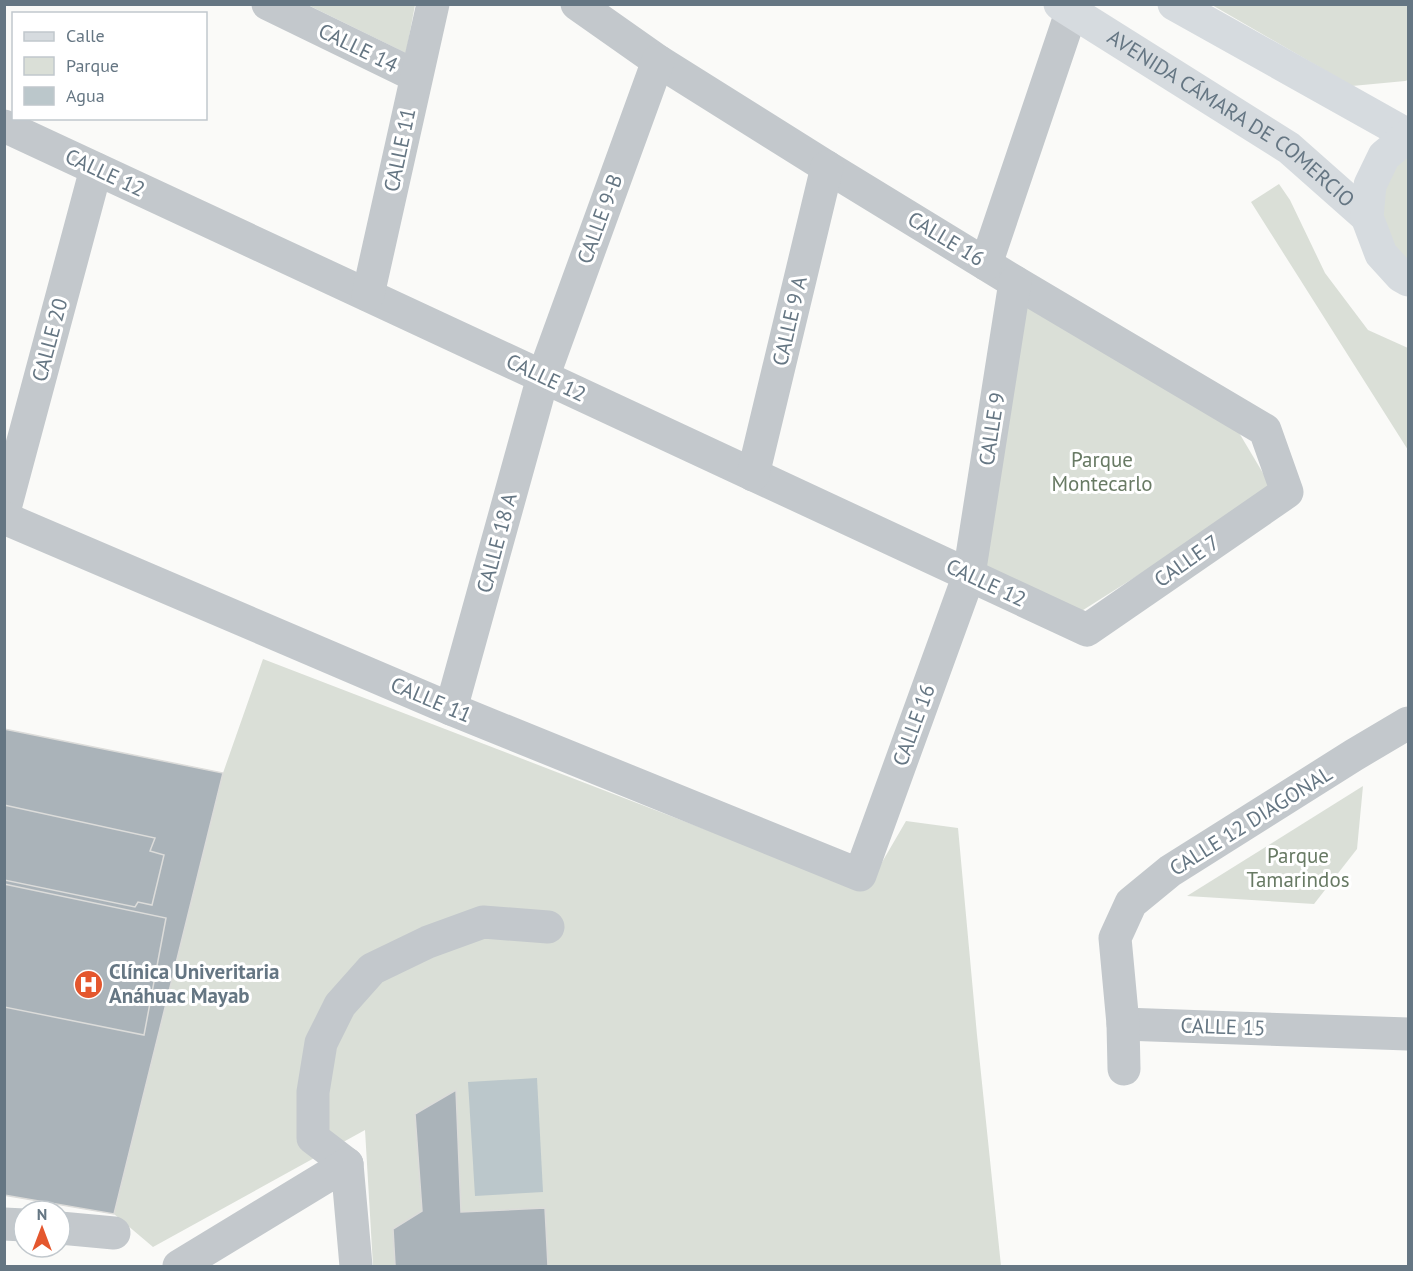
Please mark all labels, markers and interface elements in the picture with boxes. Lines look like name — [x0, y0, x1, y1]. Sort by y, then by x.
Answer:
legend — [12, 12, 207, 120]
street label: CALLE 14 — [314, 17, 402, 78]
street label: AVENIDA CÁMARA DE COMERCIO — [1103, 23, 1360, 213]
text: Calle — [66, 24, 105, 47]
text: Parque — [66, 54, 119, 77]
text: Agua — [66, 84, 105, 107]
street label: CALLE 11 — [377, 105, 422, 194]
street label: CALLE 12 — [61, 142, 150, 203]
street label: CALLE 9-B — [571, 170, 628, 267]
street label: CALLE 16 — [903, 205, 990, 272]
street label: CALLE 9 A — [766, 273, 813, 368]
street label: CALLE 20 — [25, 295, 74, 384]
street label: CALLE 12 — [502, 347, 591, 408]
street label: CALLE 9 — [972, 390, 1011, 467]
park label: Parque Montecarlo — [1051, 446, 1153, 497]
street label: CALLE 18 A — [470, 489, 523, 596]
street label: CALLE 7 — [1149, 528, 1225, 593]
street label: CALLE 12 — [942, 552, 1031, 613]
street label: CALLE 11 — [387, 670, 476, 729]
street label: CALLE 16 — [886, 680, 941, 769]
street label: CALLE 12 DIAGONAL — [1164, 760, 1337, 882]
park label: Parque Tamarindos — [1247, 842, 1349, 893]
place label: Clínica Univeritaria Anáhuac Mayab — [109, 958, 279, 1009]
hospital icon: Clínica Univeritaria Anáhuac Mayab — [72, 968, 104, 1000]
street label: CALLE 15 — [1180, 1012, 1266, 1041]
north arrow — [12, 1199, 72, 1259]
text: N — [37, 1204, 47, 1224]

